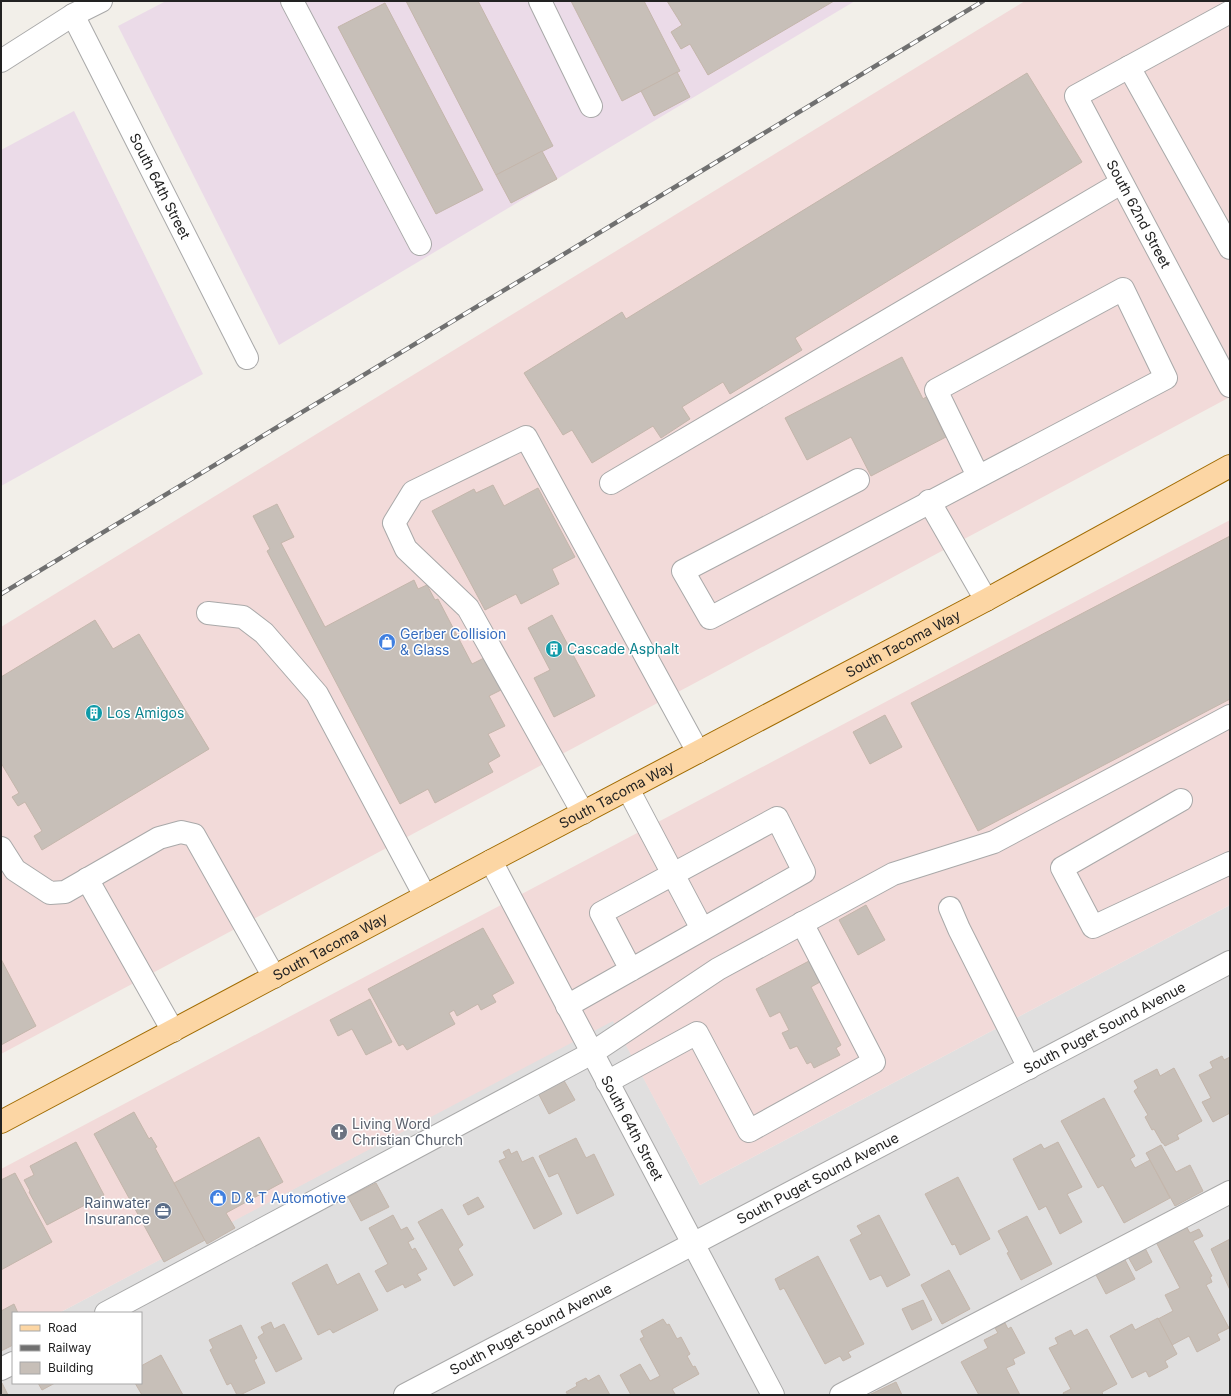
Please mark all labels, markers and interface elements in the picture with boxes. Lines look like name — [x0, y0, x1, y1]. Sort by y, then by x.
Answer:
street label: South 64th Street — [126, 130, 194, 242]
street label: South 62nd Street — [1103, 157, 1175, 271]
street label: South Tacoma Way — [842, 606, 963, 681]
place label: Gerber Collision & Glass — [400, 625, 506, 658]
shop icon: Gerber Collision & Glass — [377, 632, 397, 652]
building icon: Cascade Asphalt — [544, 639, 564, 659]
place label: Cascade Asphalt — [567, 640, 680, 657]
building icon: Los Amigos — [84, 703, 104, 723]
place label: Los Amigos — [107, 704, 184, 721]
street label: South Tacoma Way — [556, 757, 677, 832]
street label: South Tacoma Way — [270, 909, 390, 984]
street label: South Puget Sound Avenue — [1020, 978, 1188, 1077]
street label: South 64th Street — [598, 1072, 667, 1184]
place label: Living Word Christian Church — [352, 1115, 463, 1148]
church icon: Living Word Christian Church — [329, 1122, 349, 1142]
street label: South Puget Sound Avenue — [733, 1128, 901, 1228]
shop icon: D & T Automotive — [208, 1188, 228, 1208]
place label: D & T Automotive — [231, 1189, 346, 1206]
place label: Rainwater Insurance — [84, 1194, 150, 1227]
office icon: Rainwater Insurance — [153, 1201, 173, 1221]
street label: South Puget Sound Avenue — [447, 1279, 614, 1378]
legend — [12, 1312, 142, 1384]
text: Road — [48, 1320, 77, 1335]
text: Railway — [48, 1340, 92, 1355]
text: Building — [48, 1360, 93, 1375]

